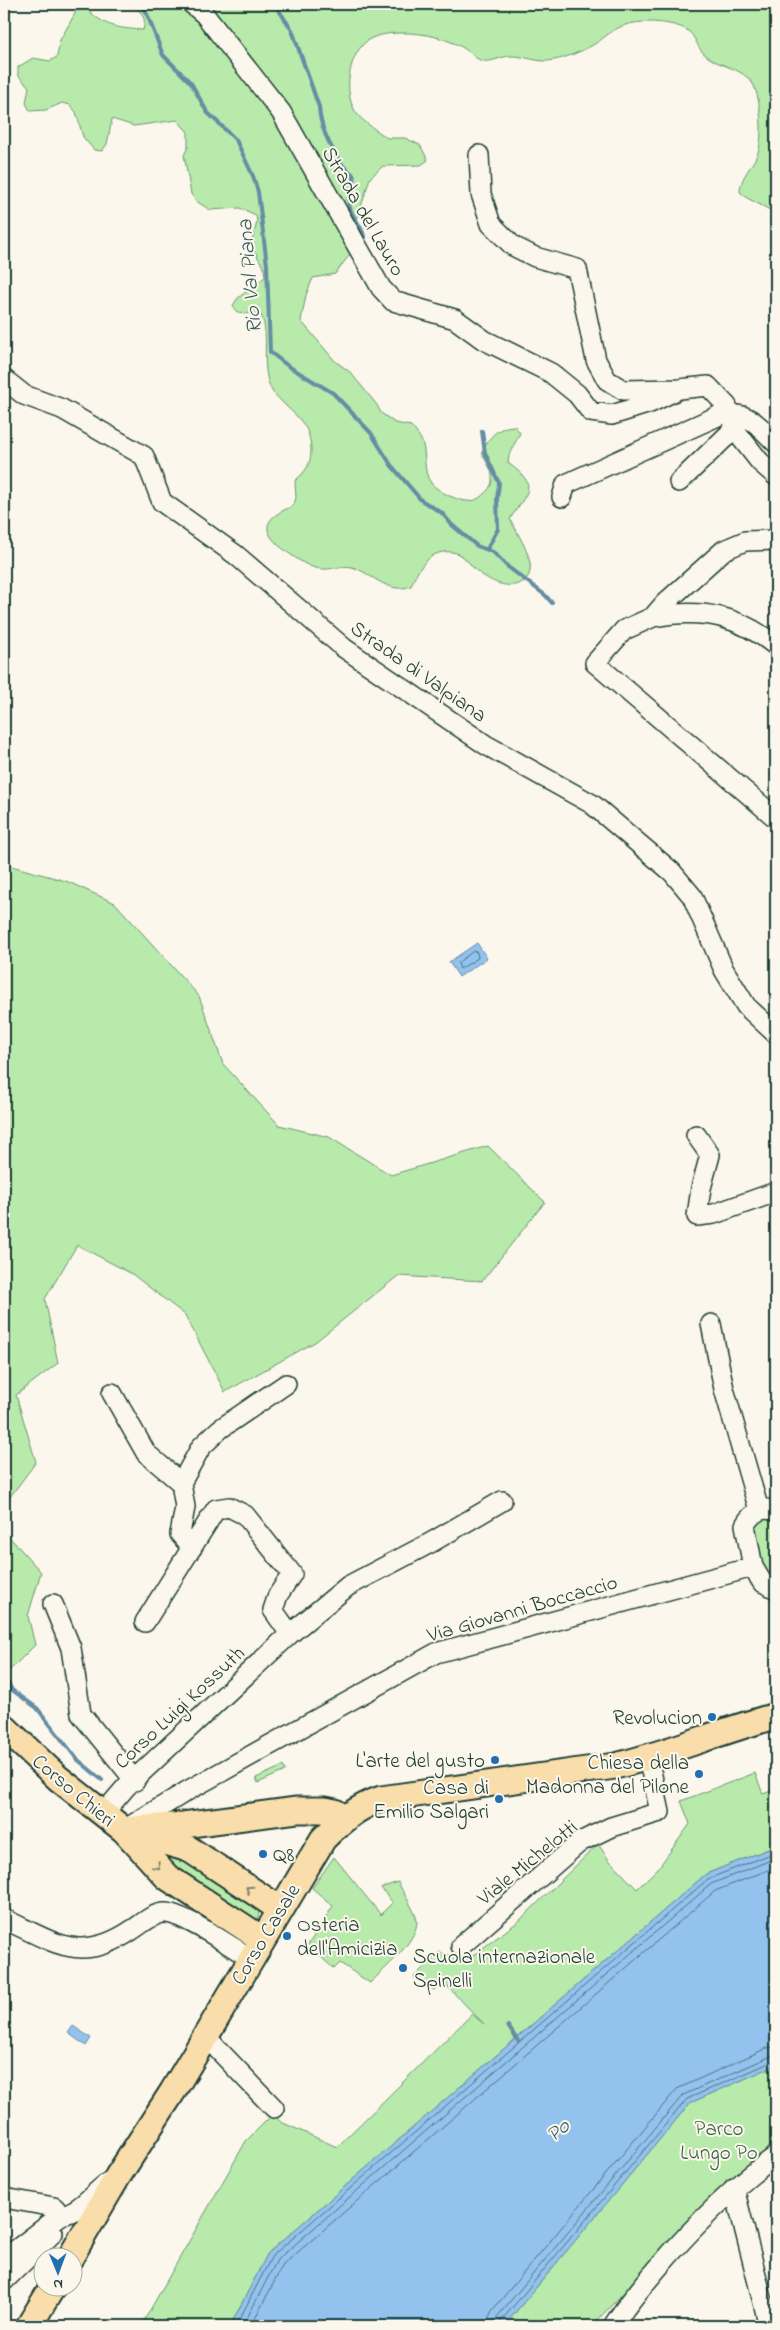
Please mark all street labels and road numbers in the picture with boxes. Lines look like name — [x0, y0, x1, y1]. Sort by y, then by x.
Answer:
street label: Strada del Lauro — [313, 142, 412, 282]
street label: Strada di Valpiana — [343, 614, 492, 731]
street label: Via Giovanni Boccaccio — [423, 1568, 621, 1652]
street label: Corso Luigi Kossuth — [108, 1640, 254, 1779]
street label: Corso Chieri — [24, 1748, 121, 1835]
street label: Viale Michelotti — [471, 1814, 585, 1914]
street label: Corso Casale — [225, 1878, 309, 1991]

